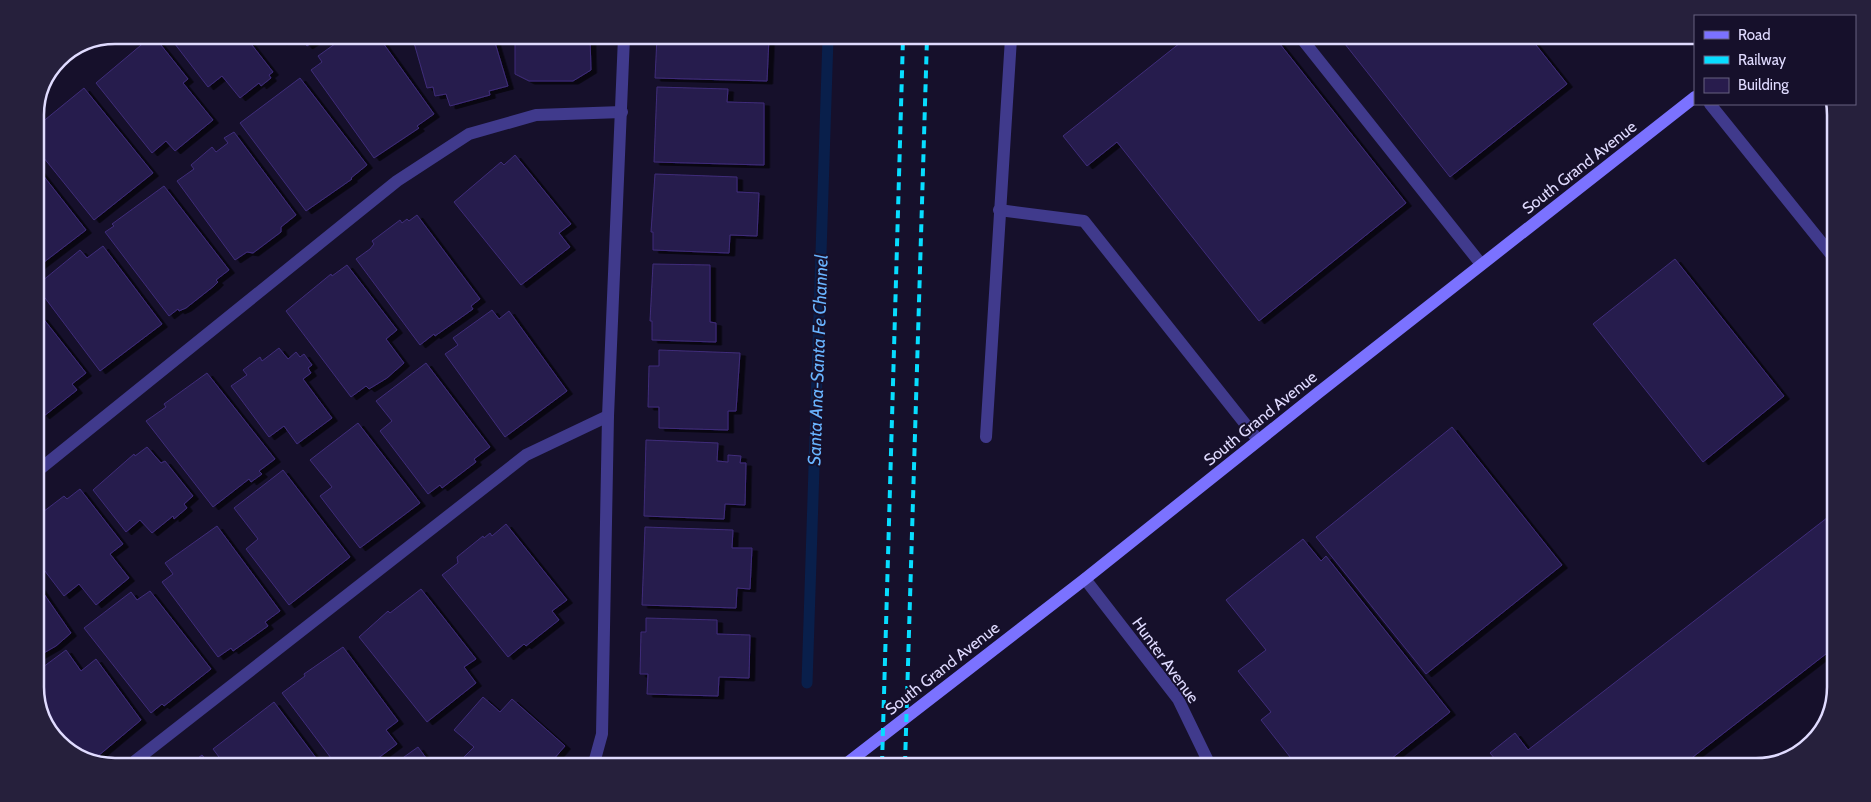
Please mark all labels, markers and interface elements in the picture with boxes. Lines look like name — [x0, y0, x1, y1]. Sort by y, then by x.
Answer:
legend — [1694, 15, 1856, 105]
text: Road — [1738, 26, 1771, 44]
text: Railway — [1738, 51, 1787, 69]
text: Building — [1738, 76, 1789, 94]
street label: South Grand Avenue — [1518, 117, 1640, 218]
water label: Santa Ana-Santa Fe Channel — [803, 253, 833, 466]
street label: South Grand Avenue — [1200, 367, 1321, 470]
street label: Hunter Avenue — [1128, 614, 1203, 707]
street label: South Grand Avenue — [881, 618, 1003, 719]

